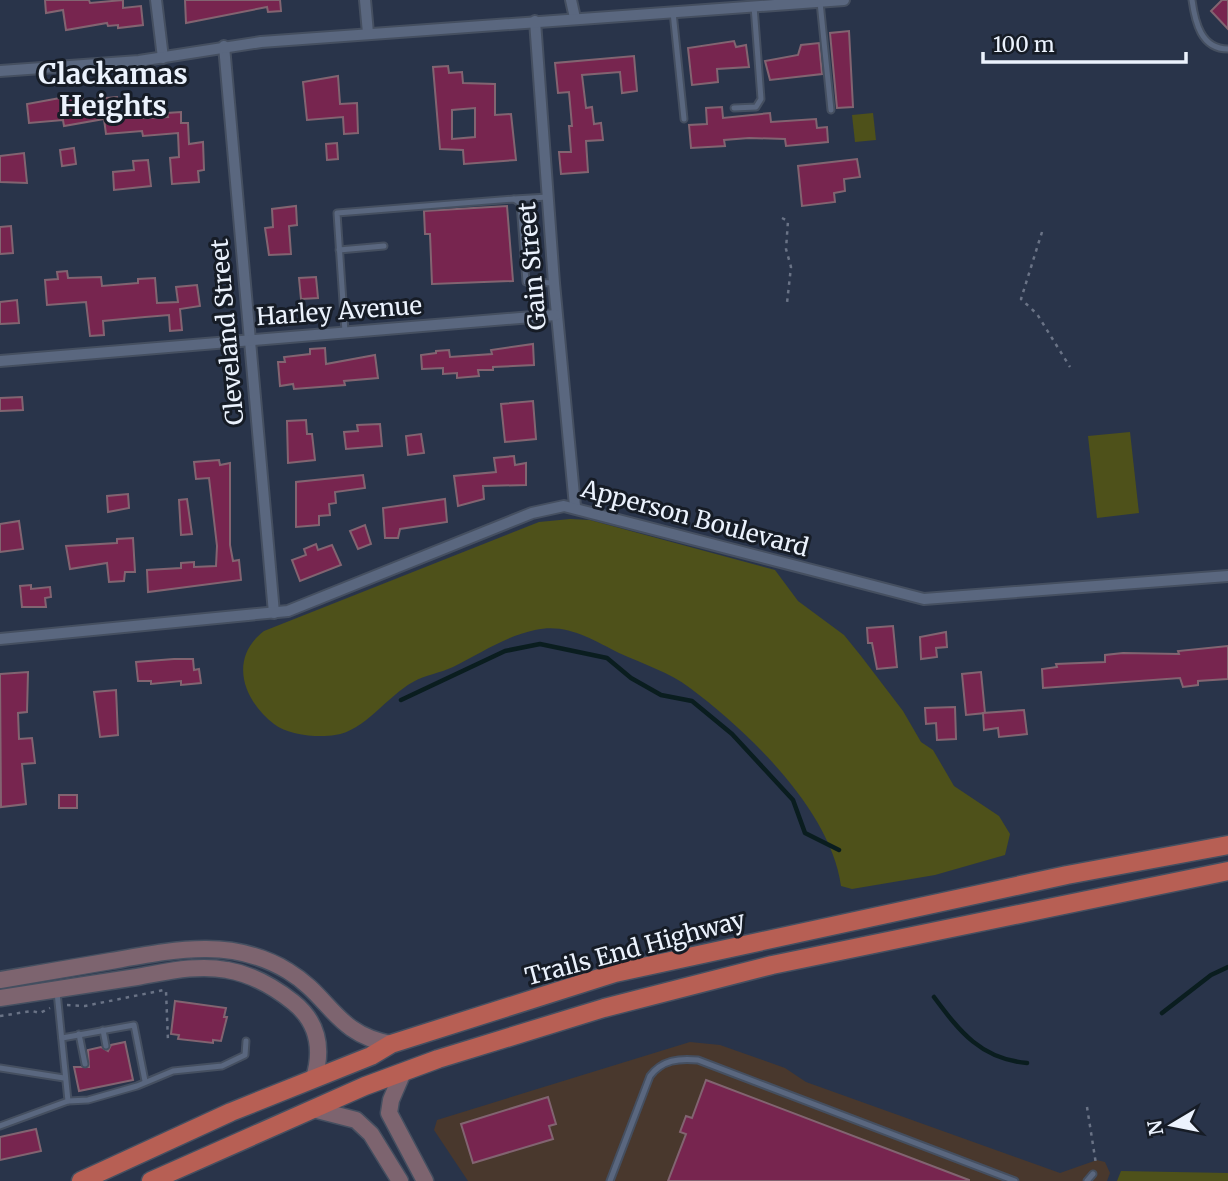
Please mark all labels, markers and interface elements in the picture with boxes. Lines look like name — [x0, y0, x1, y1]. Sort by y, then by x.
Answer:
scale bar — [983, 21, 1186, 65]
text: 100 m — [993, 31, 1055, 58]
district label: Clackamas Heights — [38, 56, 188, 124]
street label: Gain Street — [511, 200, 553, 331]
street label: Cleveland Street — [203, 237, 251, 426]
street label: Harley Avenue — [255, 290, 423, 332]
street label: Apperson Boulevard — [577, 473, 812, 563]
street label: Trails End Highway — [521, 904, 749, 992]
north arrow — [1137, 1090, 1207, 1160]
text: N — [1142, 1118, 1168, 1137]

